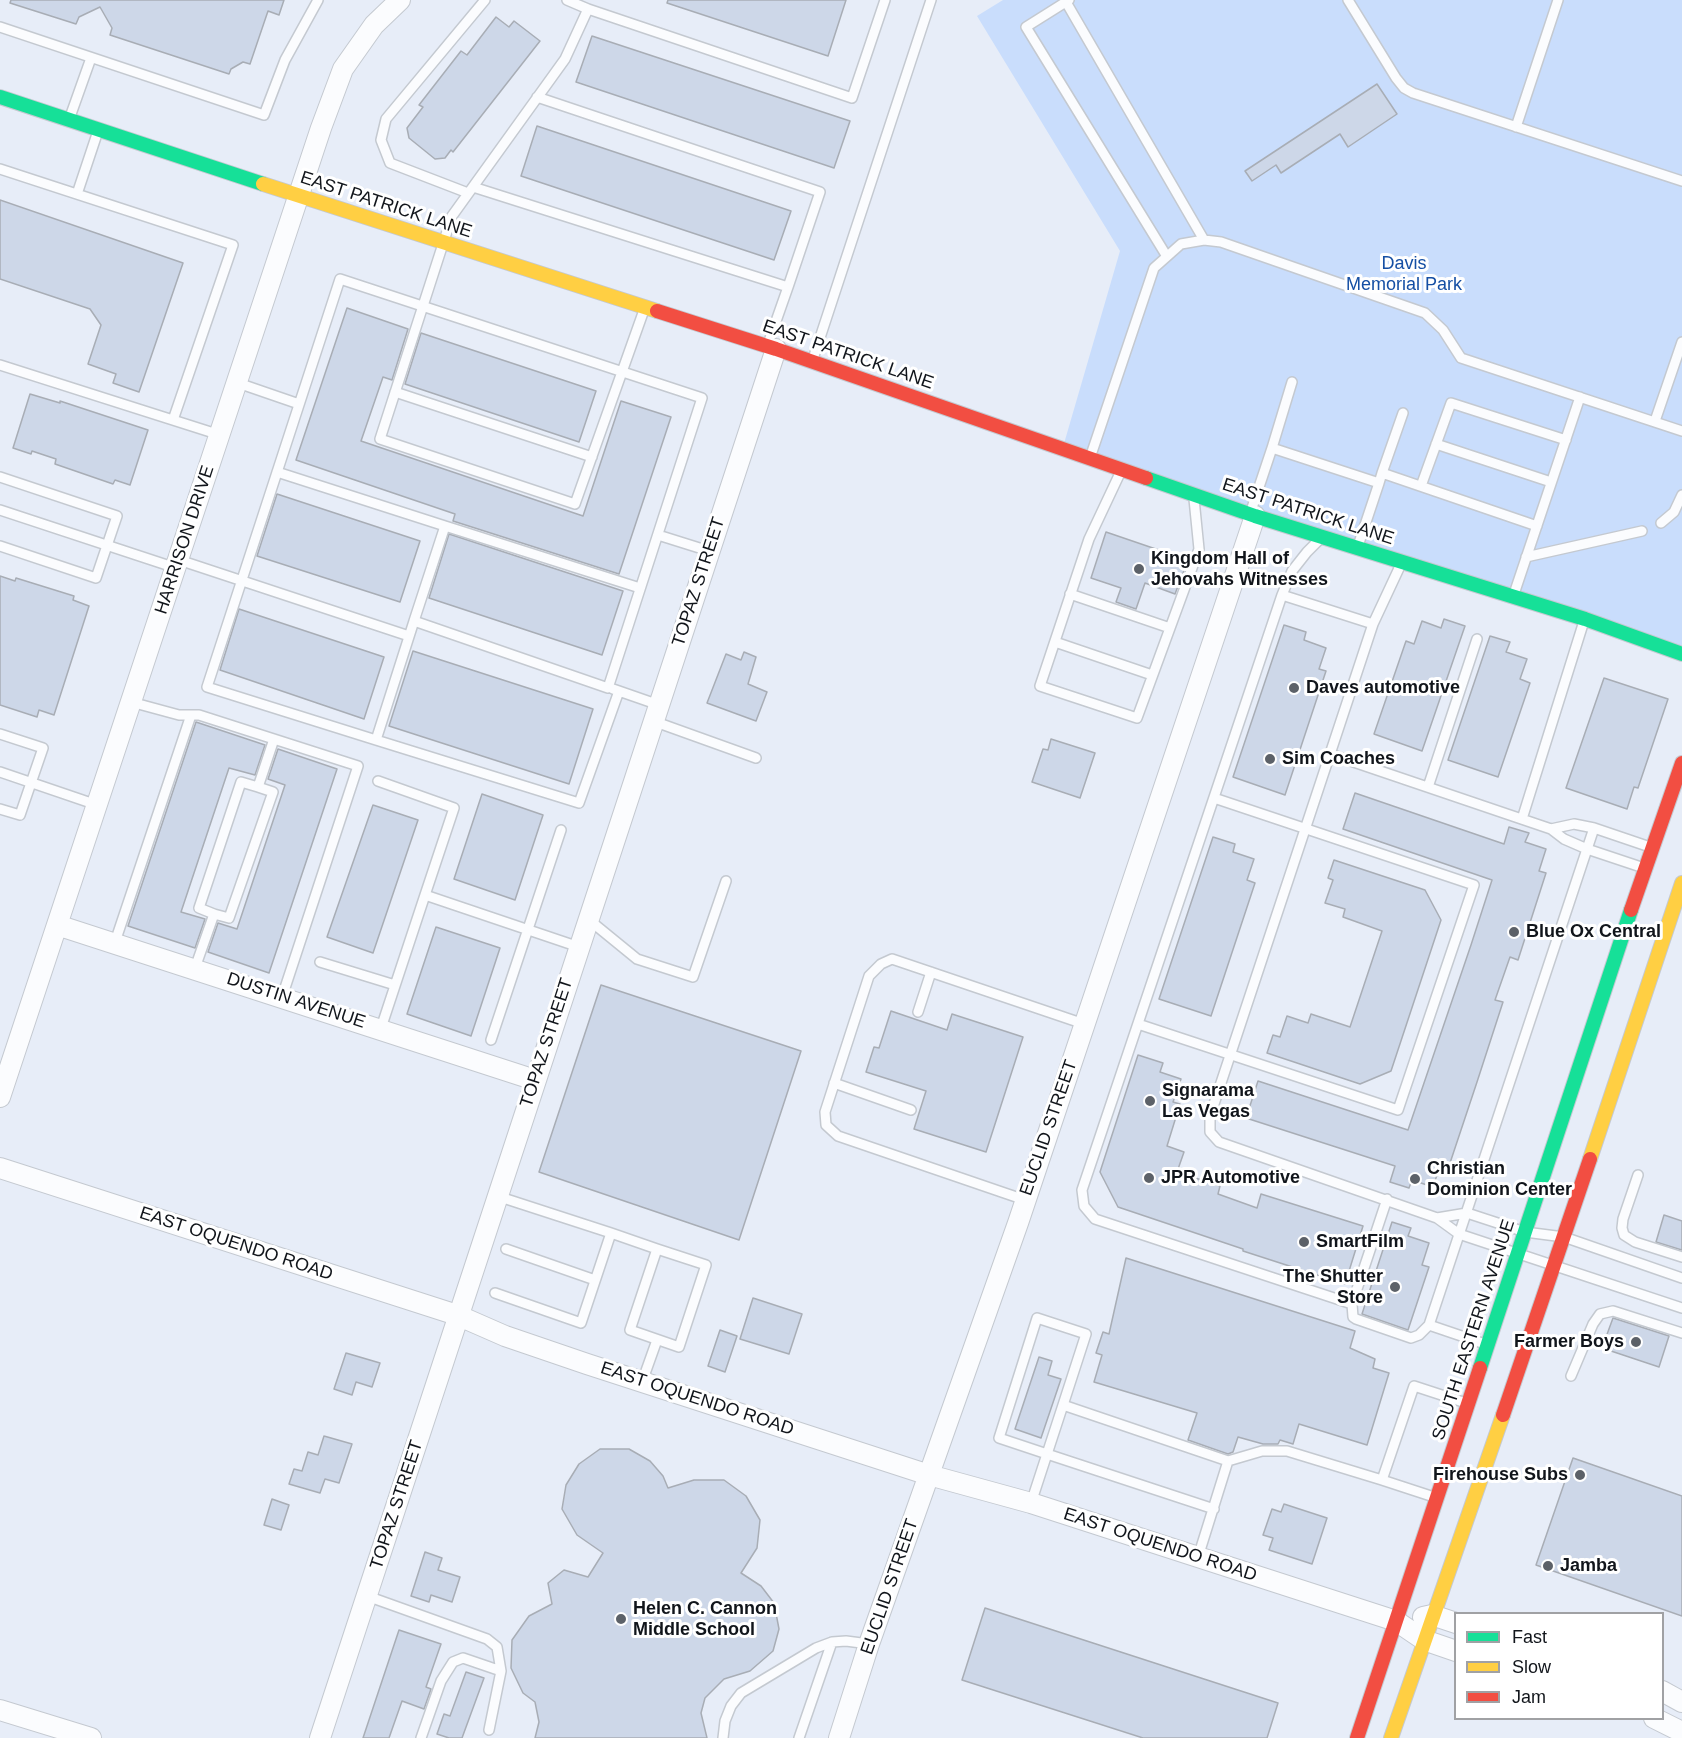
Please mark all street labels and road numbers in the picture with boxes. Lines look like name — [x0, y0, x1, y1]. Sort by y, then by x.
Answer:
street label: EAST PATRICK LANE — [297, 167, 475, 243]
street label: EAST PATRICK LANE — [760, 316, 936, 394]
street label: HARRISON DRIVE — [151, 463, 219, 617]
street label: EAST PATRICK LANE — [1219, 474, 1397, 550]
street label: TOPAZ STREET — [668, 515, 730, 649]
street label: DUSTIN AVENUE — [224, 968, 368, 1034]
street label: TOPAZ STREET — [516, 976, 578, 1110]
street label: EUCLID STREET — [1016, 1057, 1082, 1199]
street label: EAST OQUENDO ROAD — [137, 1203, 335, 1285]
street label: SOUTH EASTERN AVENUE — [1428, 1217, 1520, 1443]
street label: EAST OQUENDO ROAD — [598, 1358, 796, 1440]
street label: TOPAZ STREET — [366, 1438, 428, 1572]
street label: EAST OQUENDO ROAD — [1061, 1504, 1259, 1586]
street label: EUCLID STREET — [857, 1516, 923, 1658]

